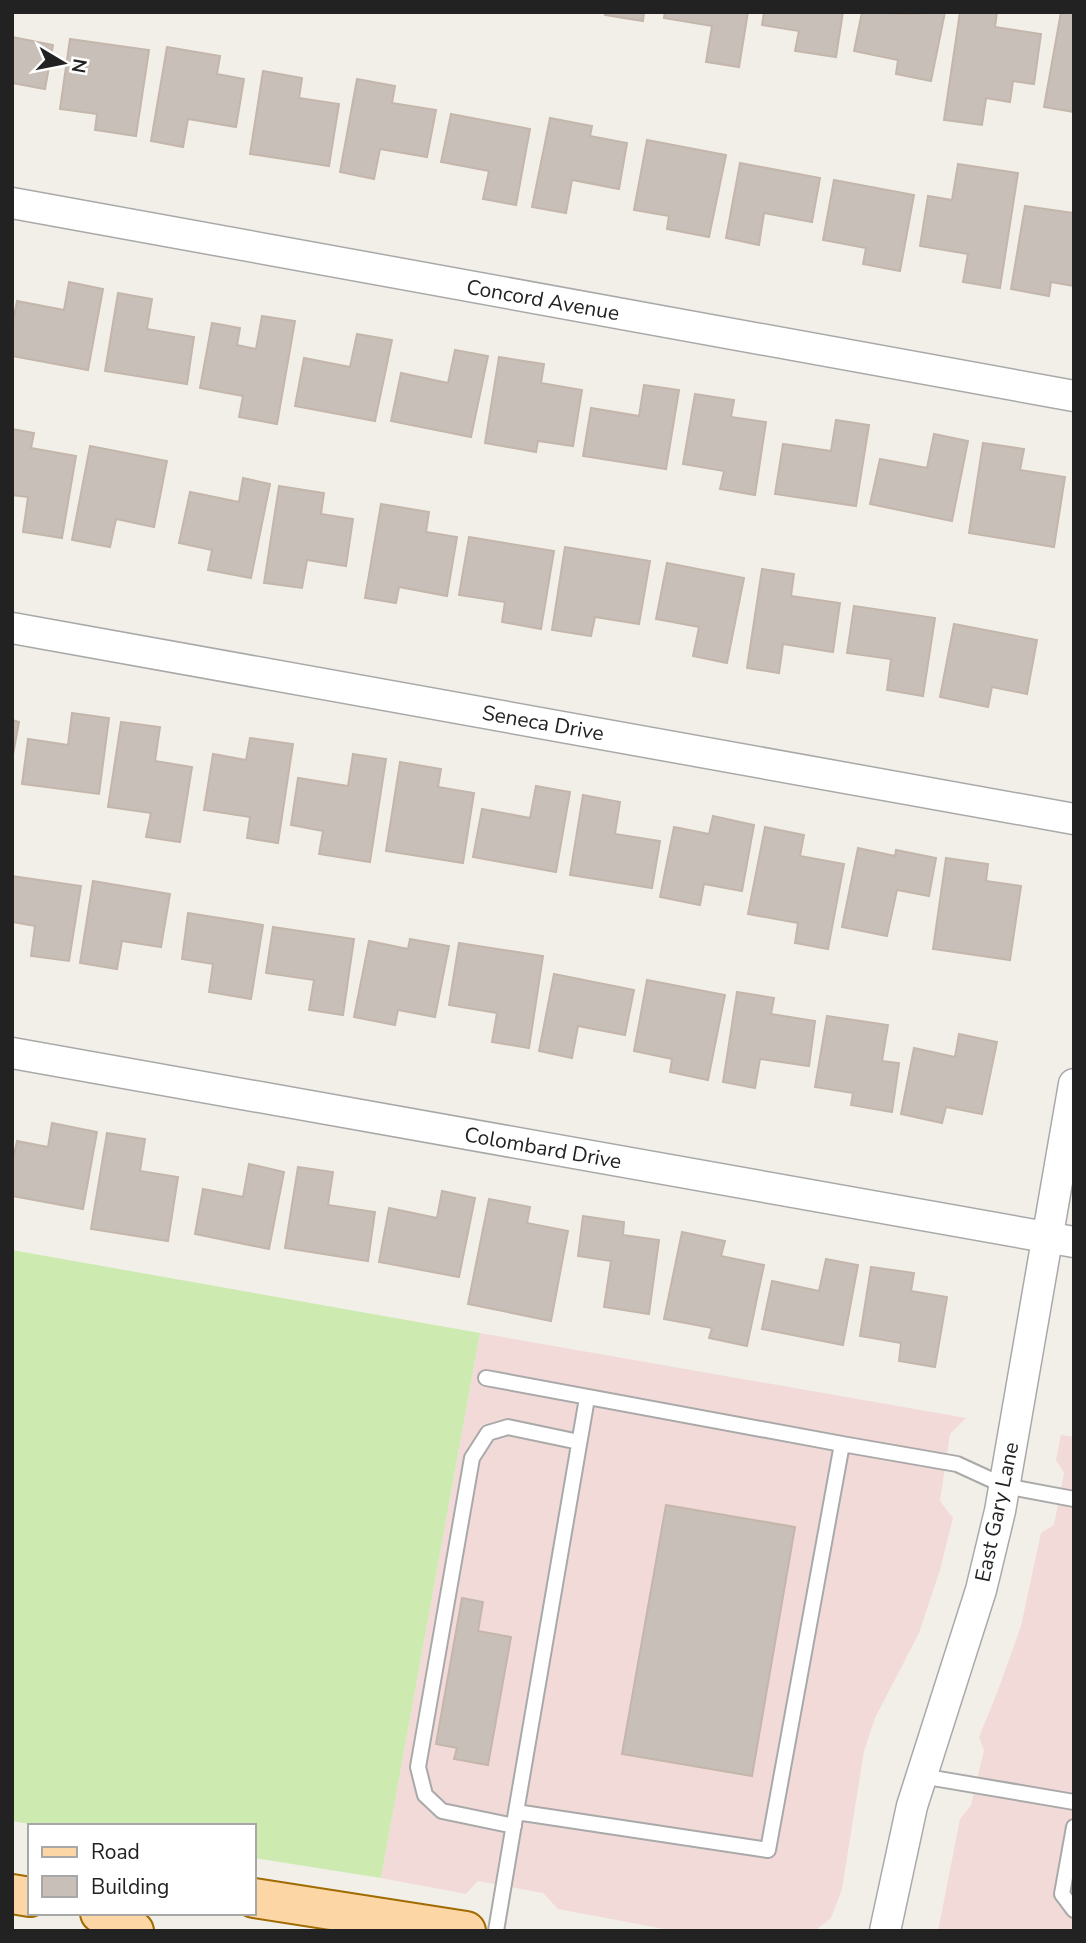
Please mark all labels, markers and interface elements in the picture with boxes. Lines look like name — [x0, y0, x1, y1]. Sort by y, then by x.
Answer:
north arrow — [28, 28, 98, 98]
text: N — [65, 57, 93, 75]
street label: Concord Avenue — [464, 273, 622, 327]
street label: Seneca Drive — [480, 699, 606, 747]
street label: Colombard Drive — [462, 1120, 624, 1176]
street label: East Gary Lane — [969, 1439, 1025, 1585]
legend — [28, 1824, 256, 1915]
text: Road — [91, 1838, 140, 1866]
text: Building — [91, 1873, 169, 1901]

